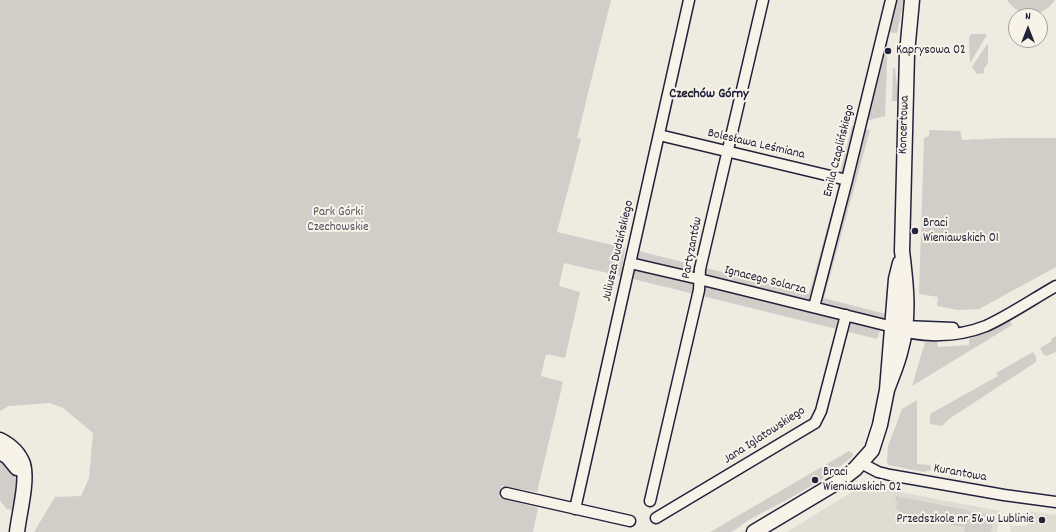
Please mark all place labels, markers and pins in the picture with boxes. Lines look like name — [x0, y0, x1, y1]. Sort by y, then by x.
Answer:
place label: Kaprysowa 02 — [896, 43, 966, 59]
marker: Kaprysowa 02 — [883, 46, 893, 56]
place label: Braci Wieniawskich 01 — [923, 216, 999, 247]
marker: Braci Wieniawskich 01 — [910, 226, 920, 236]
place label: Braci Wieniawskich 02 — [823, 465, 902, 496]
marker: Braci Wieniawskich 02 — [810, 475, 820, 485]
place label: Przedszkole nr 56 w Lublinie — [897, 512, 1034, 528]
marker: Przedszkole nr 56 w Lublinie — [1037, 515, 1047, 525]

